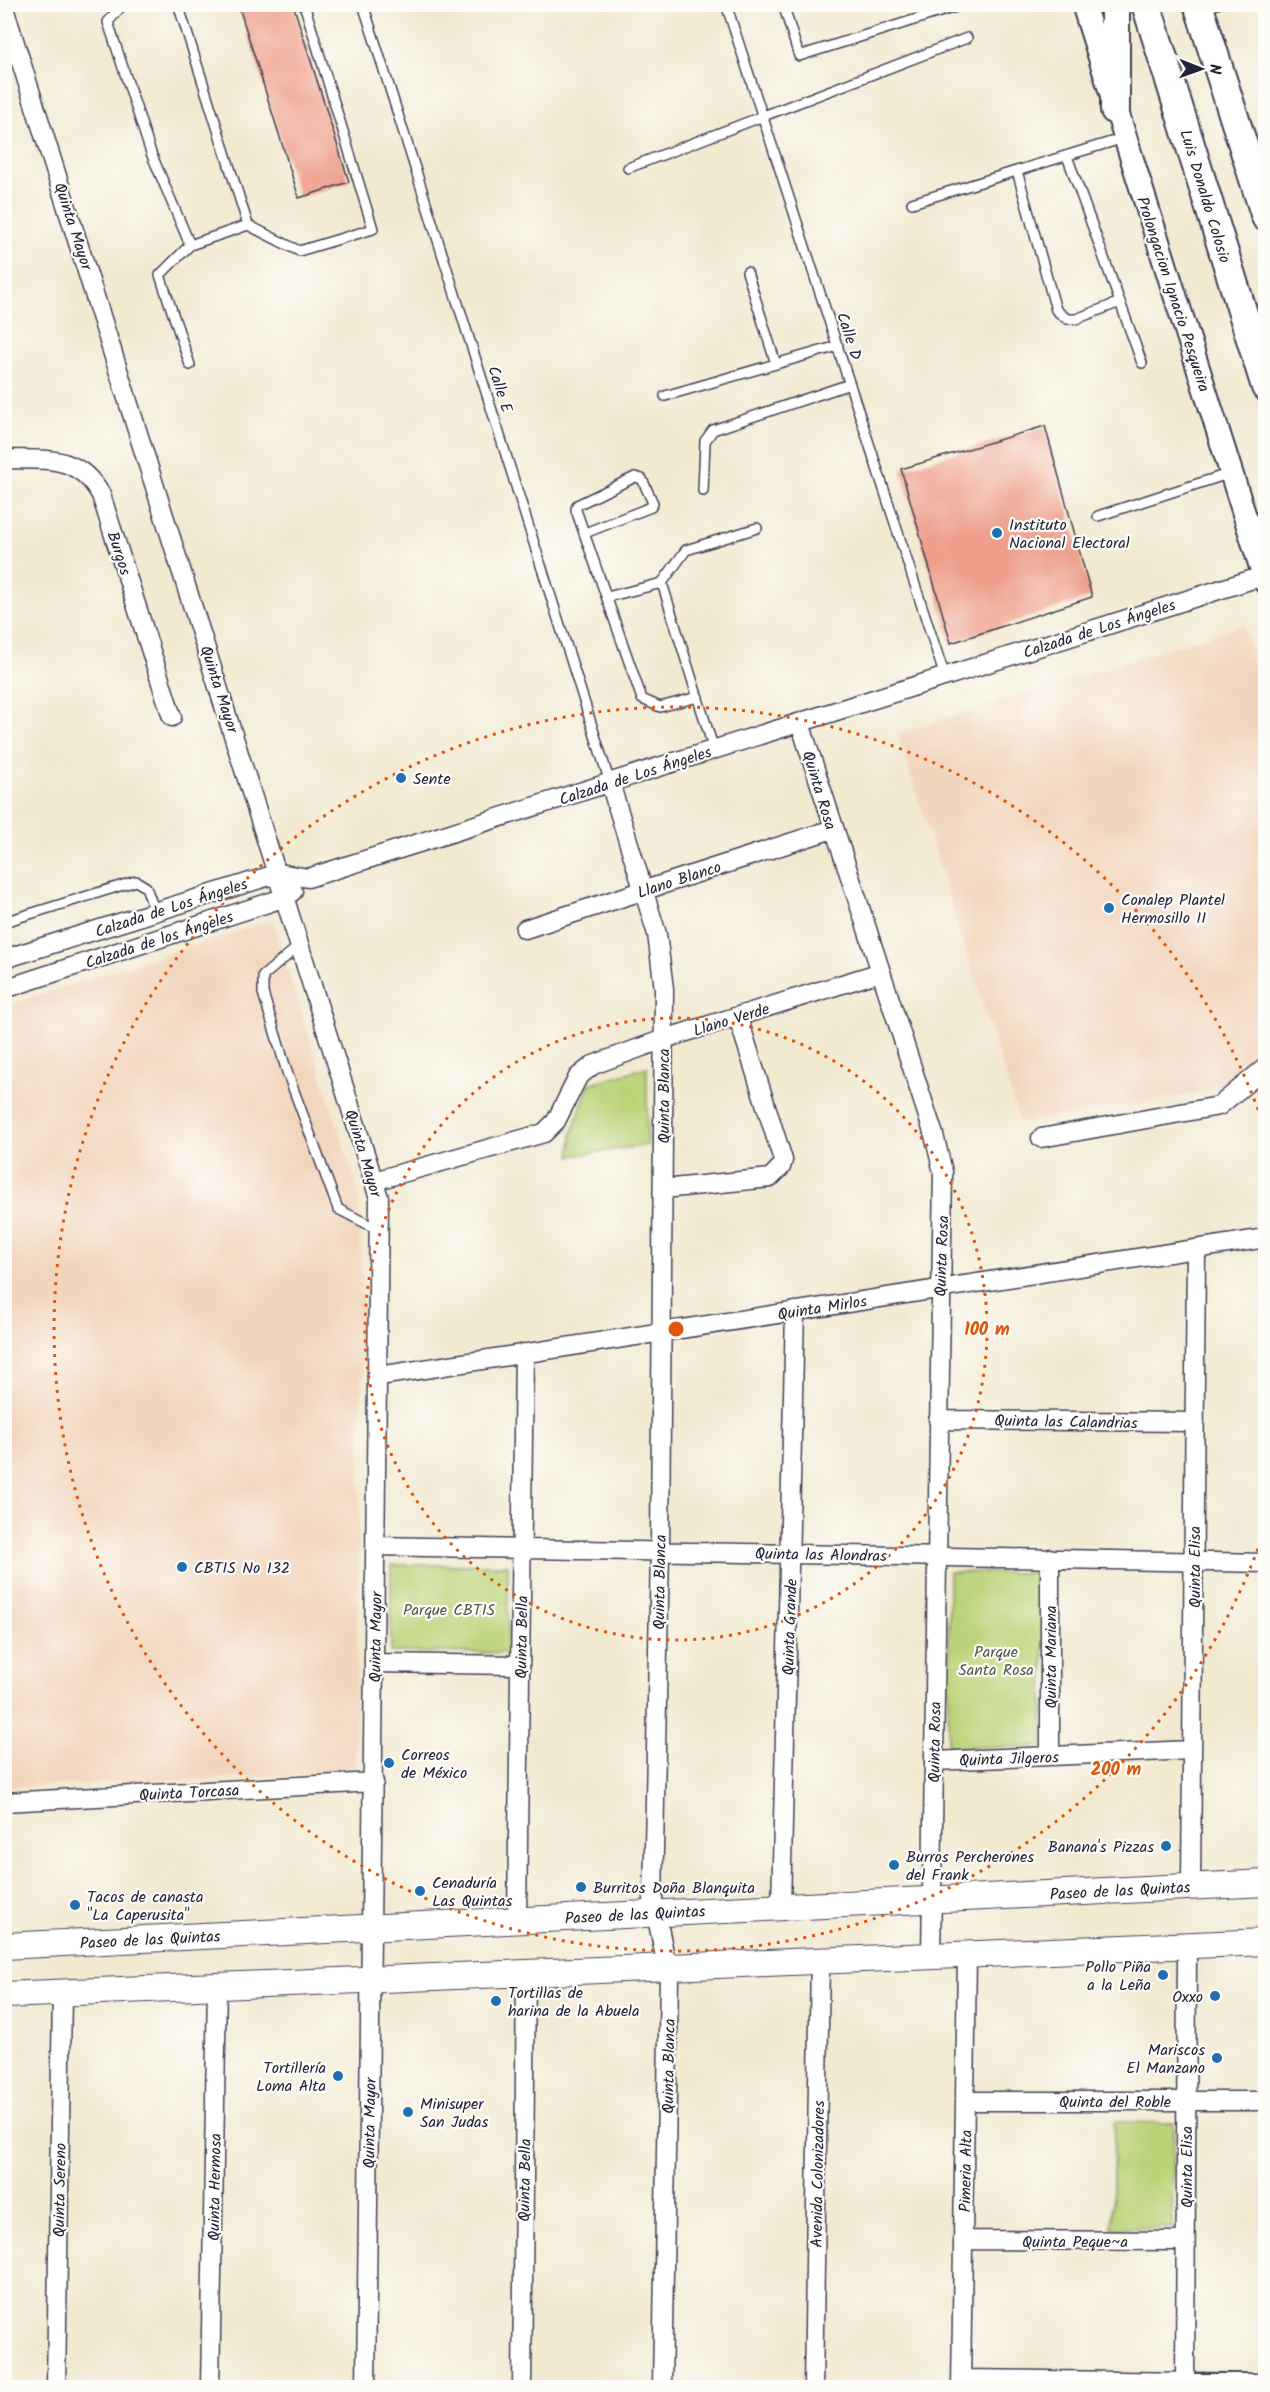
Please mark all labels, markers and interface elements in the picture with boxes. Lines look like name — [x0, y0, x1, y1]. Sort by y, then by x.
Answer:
north arrow — [1171, 39, 1231, 99]
text: N — [1202, 64, 1227, 75]
street label: Luis Donaldo Colosio — [1172, 127, 1237, 266]
street label: Quinta Mayor — [47, 180, 99, 275]
street label: Prolongacion Ignacio Pesqueira — [1129, 194, 1216, 395]
street label: Calle D — [829, 309, 868, 364]
street label: Calle E — [480, 363, 519, 417]
place label: Instituto Nacional Electoral — [1009, 513, 1130, 556]
marker: Instituto Nacional Electoral — [990, 526, 1004, 540]
street label: Burgos — [100, 528, 137, 579]
street label: Calzada de Los Ángeles — [1020, 593, 1179, 666]
street label: Quinta Mayor — [193, 643, 245, 738]
street label: Calzada de Los Ángeles — [556, 740, 715, 813]
street label: Quinta Rosa — [795, 748, 842, 833]
place label: Sente — [413, 767, 451, 792]
marker: Sente — [394, 771, 408, 785]
street label: Llano Blanco — [634, 855, 725, 906]
street label: Calzada de Los Ángeles — [92, 872, 251, 945]
place label: Conalep Plantel Hermosillo II — [1121, 888, 1225, 931]
marker: Conalep Plantel Hermosillo II — [1102, 901, 1116, 915]
street label: Calzada de los Ángeles — [82, 905, 237, 976]
street label: Llano Verde — [690, 997, 773, 1044]
street label: Quinta Blanca — [652, 1048, 677, 1144]
street label: Quinta Mayor — [337, 1106, 388, 1202]
street label: Quinta Rosa — [929, 1215, 956, 1297]
street label: Quinta Mirlos — [776, 1289, 869, 1328]
text: 100 m — [964, 1316, 1010, 1345]
centre of rings — [666, 1319, 686, 1339]
street label: Quinta las Calandrias — [994, 1409, 1138, 1436]
street label: Quinta Elisa — [1183, 1526, 1208, 1608]
street label: Quinta Blanca — [647, 1534, 674, 1630]
street label: Quinta las Alondras — [755, 1542, 887, 1569]
place label: CBTIS No 132 — [194, 1556, 290, 1581]
marker: CBTIS No 132 — [175, 1560, 189, 1574]
street label: Quinta Grande — [776, 1578, 805, 1676]
street label: Quinta Mayor — [363, 1590, 390, 1683]
street label: Quinta Bella — [509, 1595, 536, 1679]
park label: Parque CBTIS — [403, 1598, 496, 1623]
street label: Quinta Mariana — [1039, 1605, 1064, 1709]
park label: Parque Santa Rosa — [958, 1640, 1034, 1683]
street label: Quinta Rosa — [922, 1701, 949, 1783]
place label: Correos de México — [401, 1743, 467, 1786]
street label: Quinta Jilgeros — [959, 1745, 1060, 1774]
marker: Correos de México — [382, 1756, 396, 1770]
text: 200 m — [1091, 1756, 1142, 1785]
street label: Quinta Torcasa — [138, 1778, 240, 1809]
place label: Banana's Pizzas — [1048, 1835, 1154, 1860]
marker: Banana's Pizzas — [1159, 1839, 1173, 1853]
place label: Burros Percherones del Frank — [906, 1845, 1034, 1888]
marker: Burros Percherones del Frank — [887, 1858, 901, 1872]
place label: Cenaduría Las Quintas — [432, 1871, 512, 1914]
street label: Paseo de las Quintas — [1049, 1875, 1191, 1908]
place label: Burritos Doña Blanquita — [593, 1876, 755, 1901]
marker: Burritos Doña Blanquita — [574, 1880, 588, 1894]
marker: Cenaduría Las Quintas — [413, 1884, 427, 1898]
place label: Tacos de canasta "La Caperusita" — [87, 1885, 203, 1928]
marker: Tacos de canasta "La Caperusita" — [68, 1898, 82, 1912]
street label: Paseo de las Quintas — [564, 1899, 706, 1932]
street label: Paseo de las Quintas — [79, 1924, 221, 1957]
place label: Pollo Piña a la Leña — [1085, 1955, 1151, 1998]
marker: Pollo Piña a la Leña — [1156, 1968, 1170, 1982]
place label: Tortillas de harina de la Abuela — [508, 1981, 640, 2024]
place label: Oxxo — [1172, 1985, 1203, 2010]
marker: Oxxo — [1208, 1989, 1222, 2003]
marker: Tortillas de harina de la Abuela — [489, 1994, 503, 2008]
street label: Quinta Blanca — [656, 2018, 683, 2114]
place label: Mariscos El Manzano — [1126, 2038, 1205, 2081]
marker: Mariscos El Manzano — [1210, 2051, 1224, 2065]
place label: Tortillería Loma Alta — [256, 2056, 326, 2099]
marker: Tortillería Loma Alta — [331, 2069, 345, 2083]
street label: Quinta Mayor — [357, 2076, 384, 2169]
street label: Quinta del Roble — [1059, 2090, 1171, 2115]
place label: Minisuper San Judas — [420, 2092, 489, 2135]
street label: Avenida Colonizadores — [805, 2100, 832, 2248]
marker: Minisuper San Judas — [401, 2105, 415, 2119]
street label: Quinta Elisa — [1175, 2126, 1200, 2208]
street label: Pimeria Alta — [953, 2129, 980, 2213]
street label: Quinta Hermosa — [202, 2133, 229, 2241]
street label: Quinta Bella — [512, 2138, 539, 2222]
street label: Quinta Sereno — [47, 2143, 74, 2237]
street label: Quinta Peque~a — [1022, 2230, 1128, 2255]

